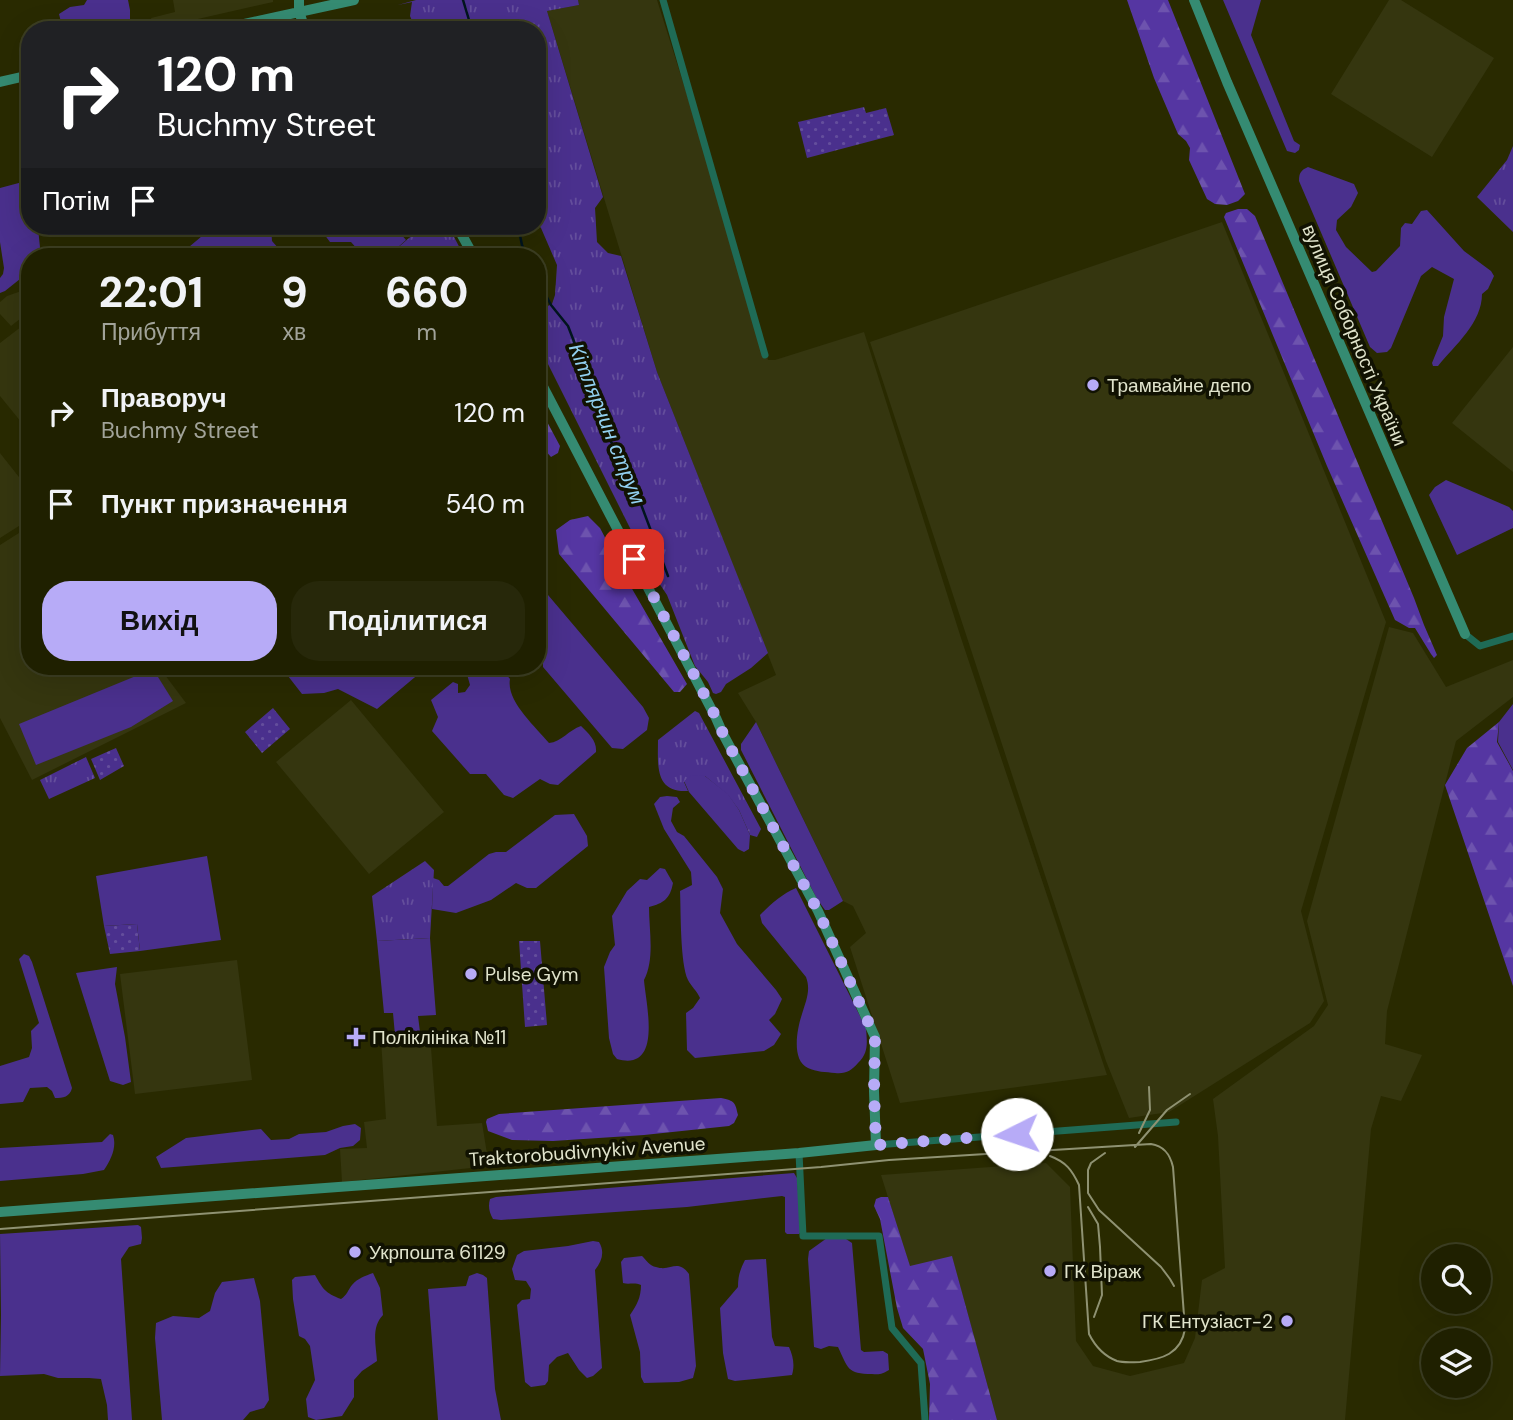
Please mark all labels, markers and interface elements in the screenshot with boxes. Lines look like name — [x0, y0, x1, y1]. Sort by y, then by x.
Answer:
text: 120 m — [157, 42, 295, 106]
icon: right — [42, 49, 133, 140]
text: Buchmy Street — [157, 104, 376, 146]
icon: arrive — [124, 182, 162, 220]
text: Потім — [42, 184, 110, 218]
street label: вулиця Соборності України — [1296, 221, 1413, 450]
text: 22:01 — [99, 265, 203, 320]
text: 9 — [281, 265, 308, 320]
text: 660 — [385, 265, 468, 320]
text: Прибуття — [101, 317, 201, 347]
text: хв — [282, 317, 306, 347]
text: m — [417, 317, 437, 347]
water label: Кітлярчин струм — [562, 339, 652, 509]
place label: Трамвайне депо — [1107, 373, 1251, 398]
marker: Трамвайне депо — [1085, 377, 1101, 393]
text: Праворуч — [101, 381, 227, 415]
icon: right — [42, 394, 80, 432]
text: 120 m — [454, 396, 525, 430]
text: Buchmy Street — [101, 415, 259, 445]
icon: arrive — [42, 485, 80, 523]
text: Пункт призначення — [101, 487, 348, 521]
text: 540 m — [445, 487, 525, 521]
pin — [604, 529, 664, 589]
icon: arrive — [615, 540, 653, 578]
button: Вихід — [42, 581, 277, 661]
button: Поділитися — [291, 581, 525, 661]
place label: Pulse Gym — [485, 962, 578, 987]
marker: Pulse Gym — [463, 966, 479, 982]
place label: Поліклініка №11 — [372, 1025, 506, 1050]
marker: Поліклініка №11 — [346, 1027, 366, 1047]
position arrow — [980, 1097, 1054, 1171]
street label: Traktorobudivnykiv Avenue — [468, 1131, 706, 1172]
place label: Укрпошта 61129 — [369, 1240, 506, 1265]
marker: Укрпошта 61129 — [347, 1244, 363, 1260]
map controls — [1421, 1244, 1491, 1398]
button: search — [1421, 1244, 1491, 1314]
place label: ГК Віраж — [1064, 1259, 1141, 1284]
marker: ГК Віраж — [1042, 1263, 1058, 1279]
place label: ГК Ентузіаст-2 — [1142, 1309, 1273, 1334]
marker: ГК Ентузіаст-2 — [1279, 1313, 1295, 1329]
button: layers — [1421, 1328, 1491, 1398]

